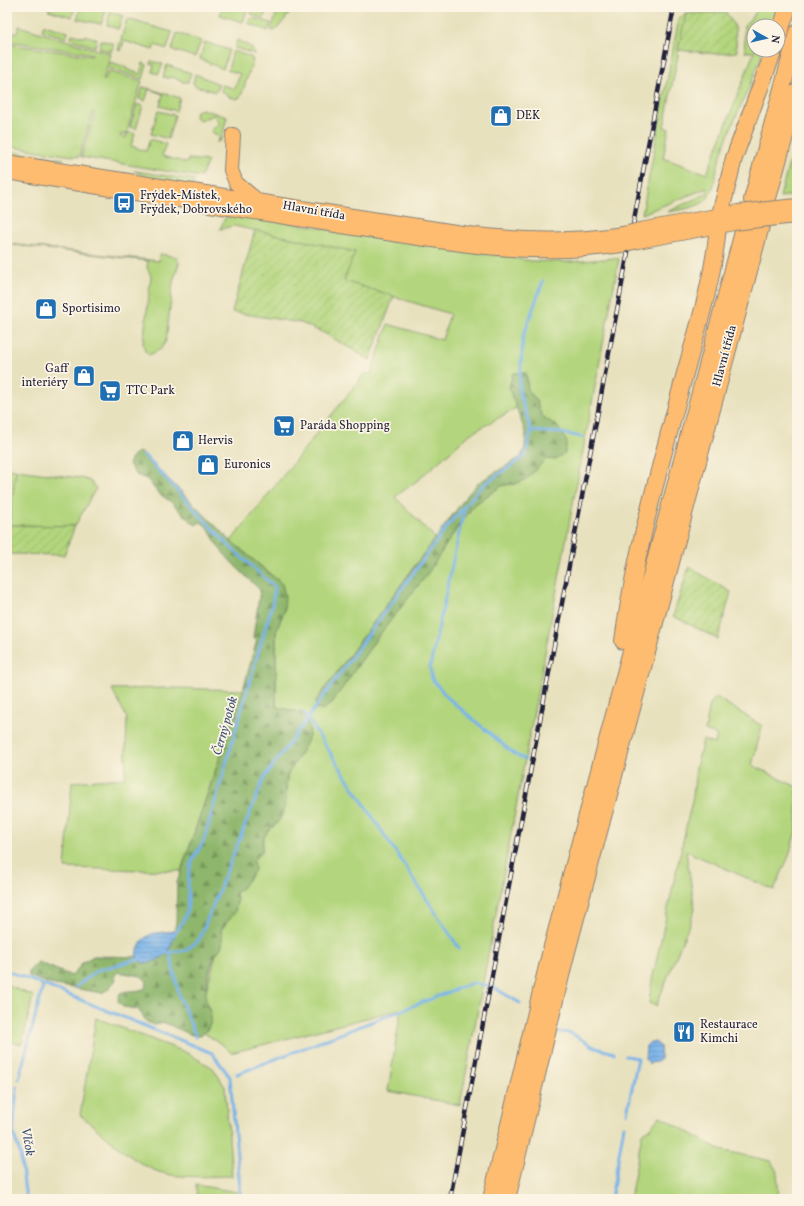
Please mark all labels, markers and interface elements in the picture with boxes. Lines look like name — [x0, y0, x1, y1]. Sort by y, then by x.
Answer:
north arrow — [746, 18, 786, 58]
text: N — [766, 34, 782, 44]
shop icon: DEK — [488, 103, 514, 129]
place label: DEK — [516, 108, 540, 124]
place label: Frýdek-Místek, Frýdek, Dobrovského — [140, 188, 252, 218]
bus stop icon: Frýdek-Místek, Frýdek, Dobrovského — [111, 190, 137, 216]
street label: Hlavní třída — [281, 198, 347, 224]
shop icon: Sportisimo — [33, 296, 59, 322]
place label: Sportisimo — [62, 301, 121, 317]
street label: Hlavní třída — [709, 323, 741, 389]
place label: Gaff interiéry — [22, 361, 69, 391]
shop icon: Gaff interiéry — [71, 363, 97, 389]
supermarket icon: TTC Park — [97, 378, 123, 404]
place label: TTC Park — [126, 383, 175, 399]
supermarket icon: Paráda Shopping — [271, 413, 297, 439]
place label: Paráda Shopping — [300, 418, 390, 434]
shop icon: Hervis — [170, 428, 196, 454]
place label: Hervis — [198, 433, 233, 449]
shop icon: Euronics — [195, 452, 221, 478]
place label: Euronics — [224, 457, 271, 473]
water label: Černý potok — [209, 694, 243, 758]
place label: Restaurace Kimchi — [700, 1017, 758, 1047]
restaurant icon: Restaurace Kimchi — [671, 1019, 697, 1045]
water label: Vlčok — [16, 1126, 38, 1158]

